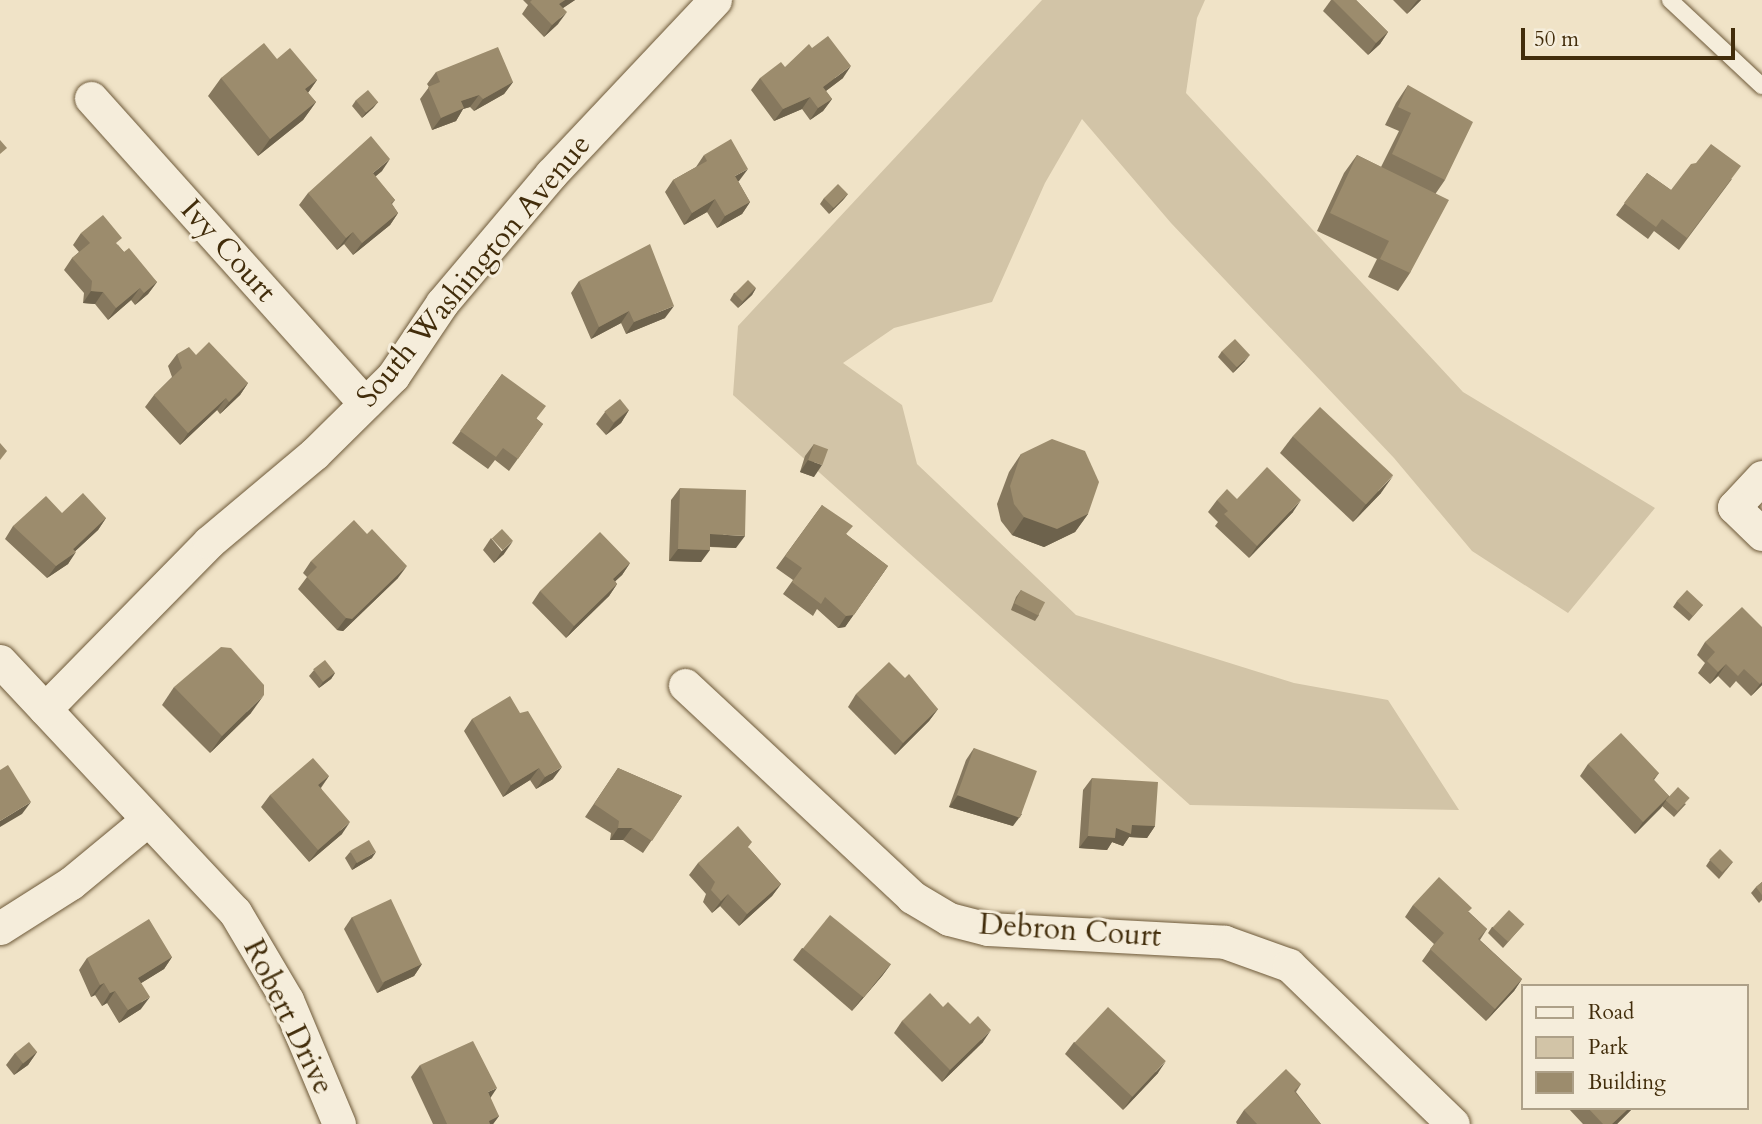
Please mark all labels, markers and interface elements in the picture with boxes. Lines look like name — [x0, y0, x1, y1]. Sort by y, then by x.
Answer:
scale bar — [1524, 14, 1738, 58]
text: 50 m — [1534, 25, 1579, 54]
street label: South Washington Avenue — [349, 127, 599, 415]
street label: Ivy Court — [173, 192, 283, 310]
street label: Debron Court — [978, 907, 1162, 955]
street label: Robert Drive — [235, 934, 341, 1100]
legend — [1520, 984, 1748, 1110]
text: Road — [1588, 998, 1634, 1027]
text: Park — [1588, 1033, 1628, 1062]
text: Building — [1588, 1068, 1666, 1097]

